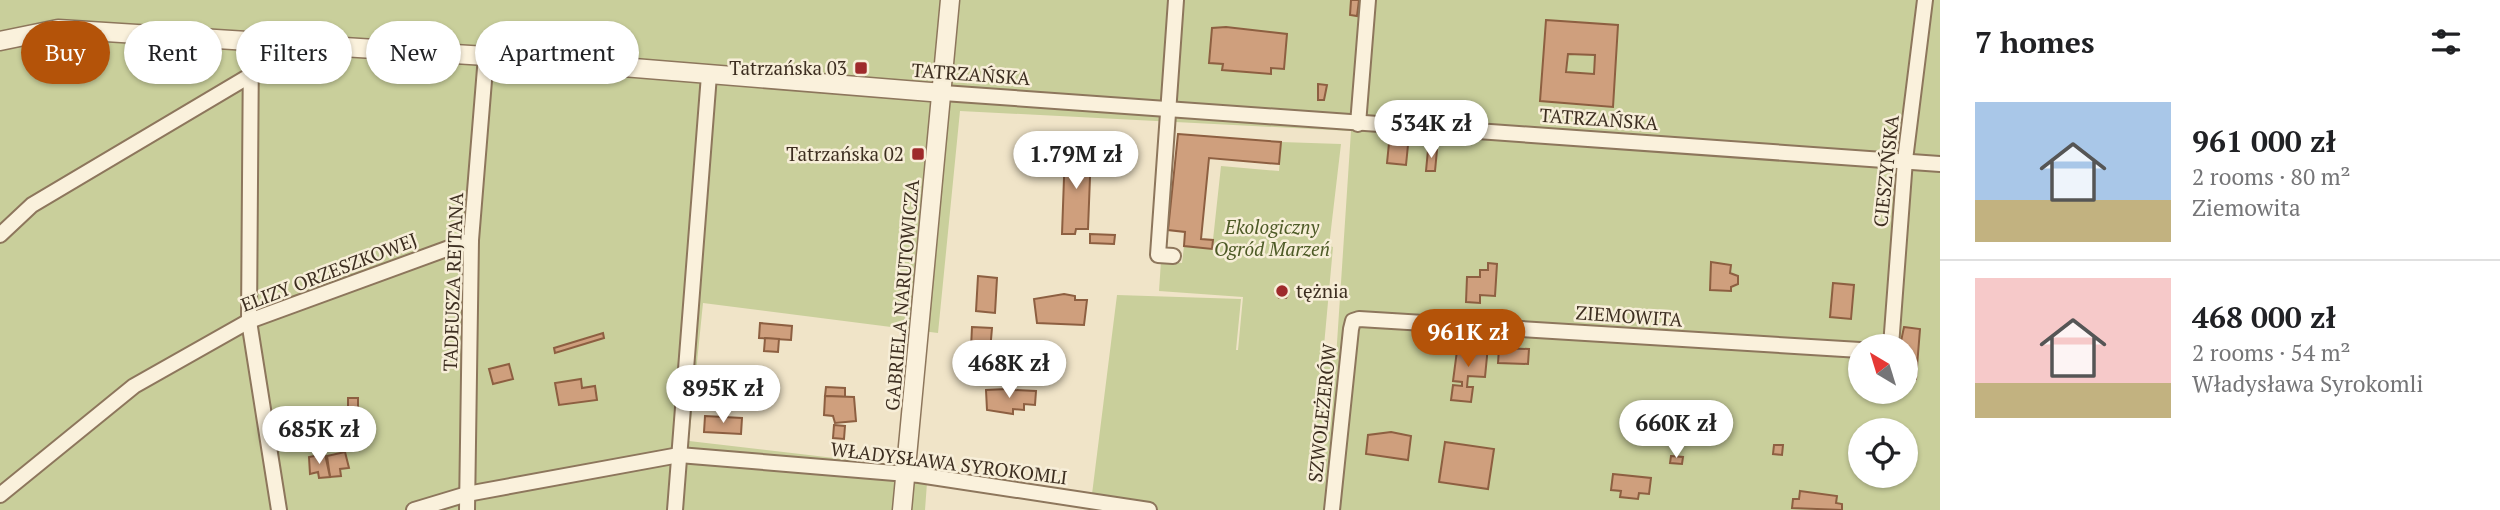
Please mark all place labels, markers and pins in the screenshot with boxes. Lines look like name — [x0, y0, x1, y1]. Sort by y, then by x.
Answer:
place label: Tatrzańska 03 — [729, 55, 847, 80]
marker: Tatrzańska 03 — [853, 60, 869, 76]
pin: 534K zł — [1366, 100, 1496, 160]
pin: 1.79M zł — [1004, 132, 1148, 191]
place label: Tatrzańska 02 — [786, 141, 904, 166]
marker: Tatrzańska 02 — [910, 146, 926, 162]
place label: tężnia — [1296, 278, 1349, 303]
marker: tężnia — [1274, 283, 1290, 299]
pin: 961K zł — [1403, 310, 1533, 369]
pin: 468K zł — [944, 340, 1074, 400]
pin: 895K zł — [658, 366, 788, 425]
pin: 660K zł — [1611, 400, 1741, 460]
pin: 685K zł — [254, 406, 384, 466]

